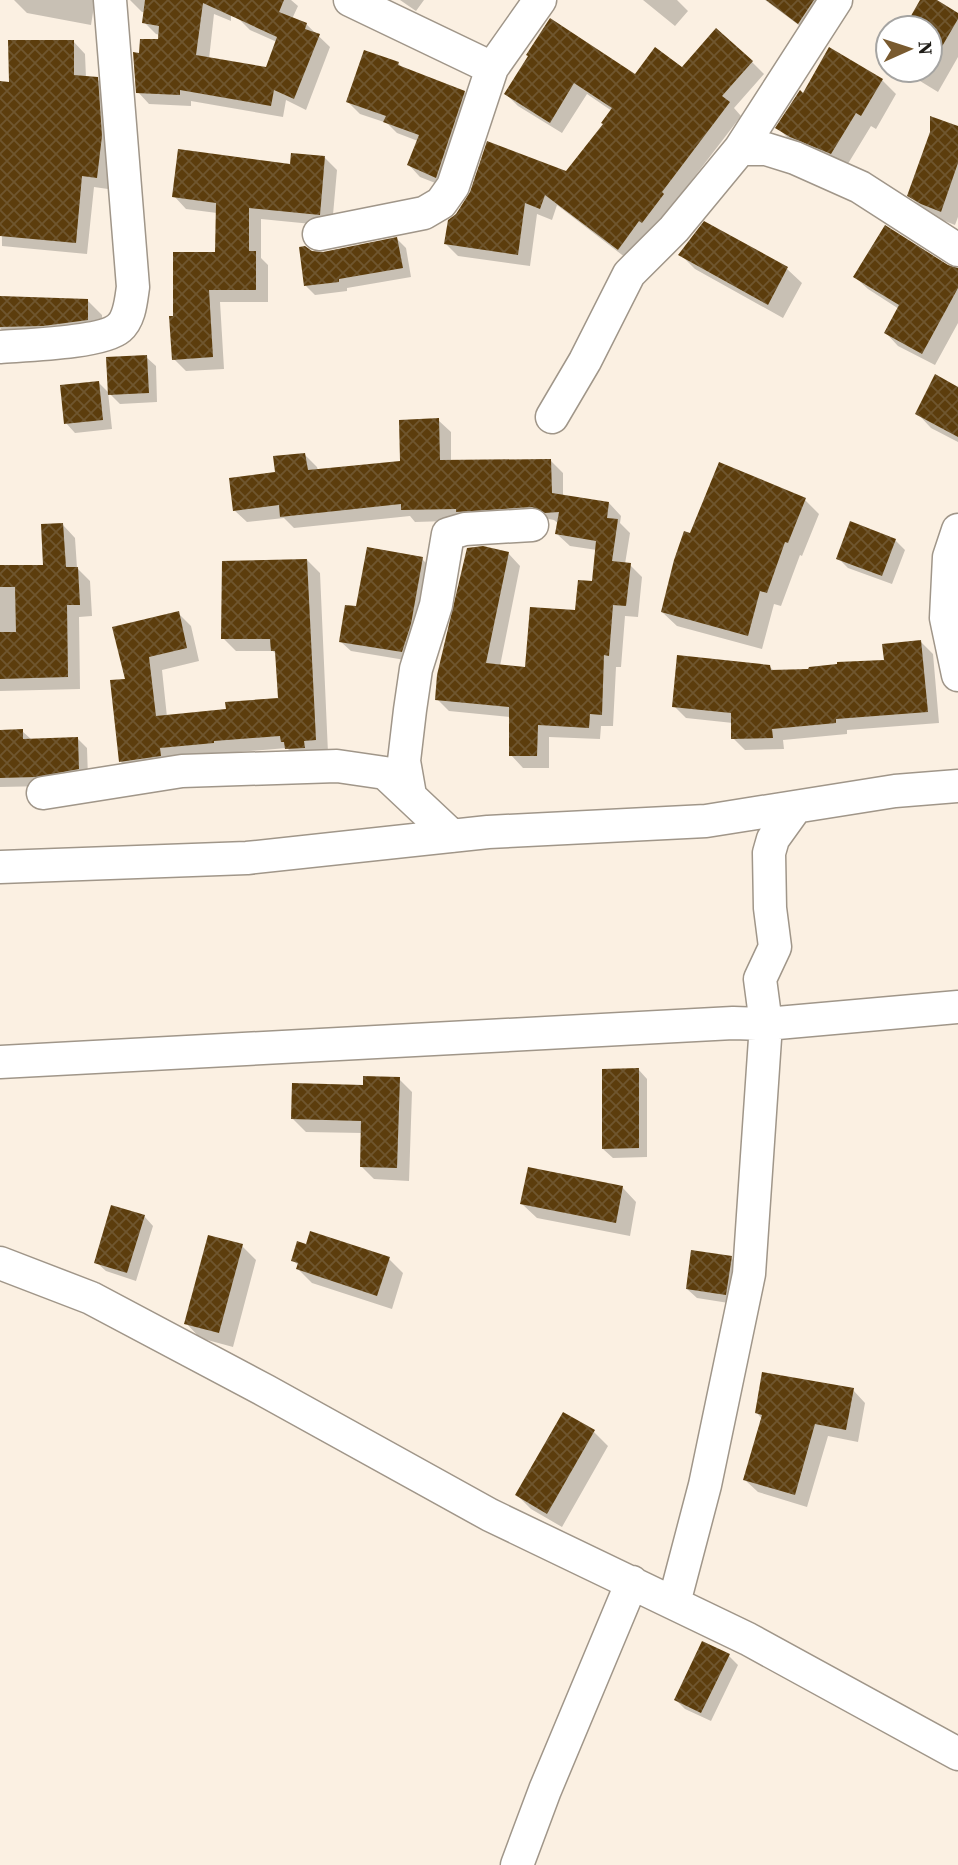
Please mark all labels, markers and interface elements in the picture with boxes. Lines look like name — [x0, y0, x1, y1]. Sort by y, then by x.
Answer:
north arrow — [874, 14, 944, 84]
text: N — [913, 41, 939, 56]

